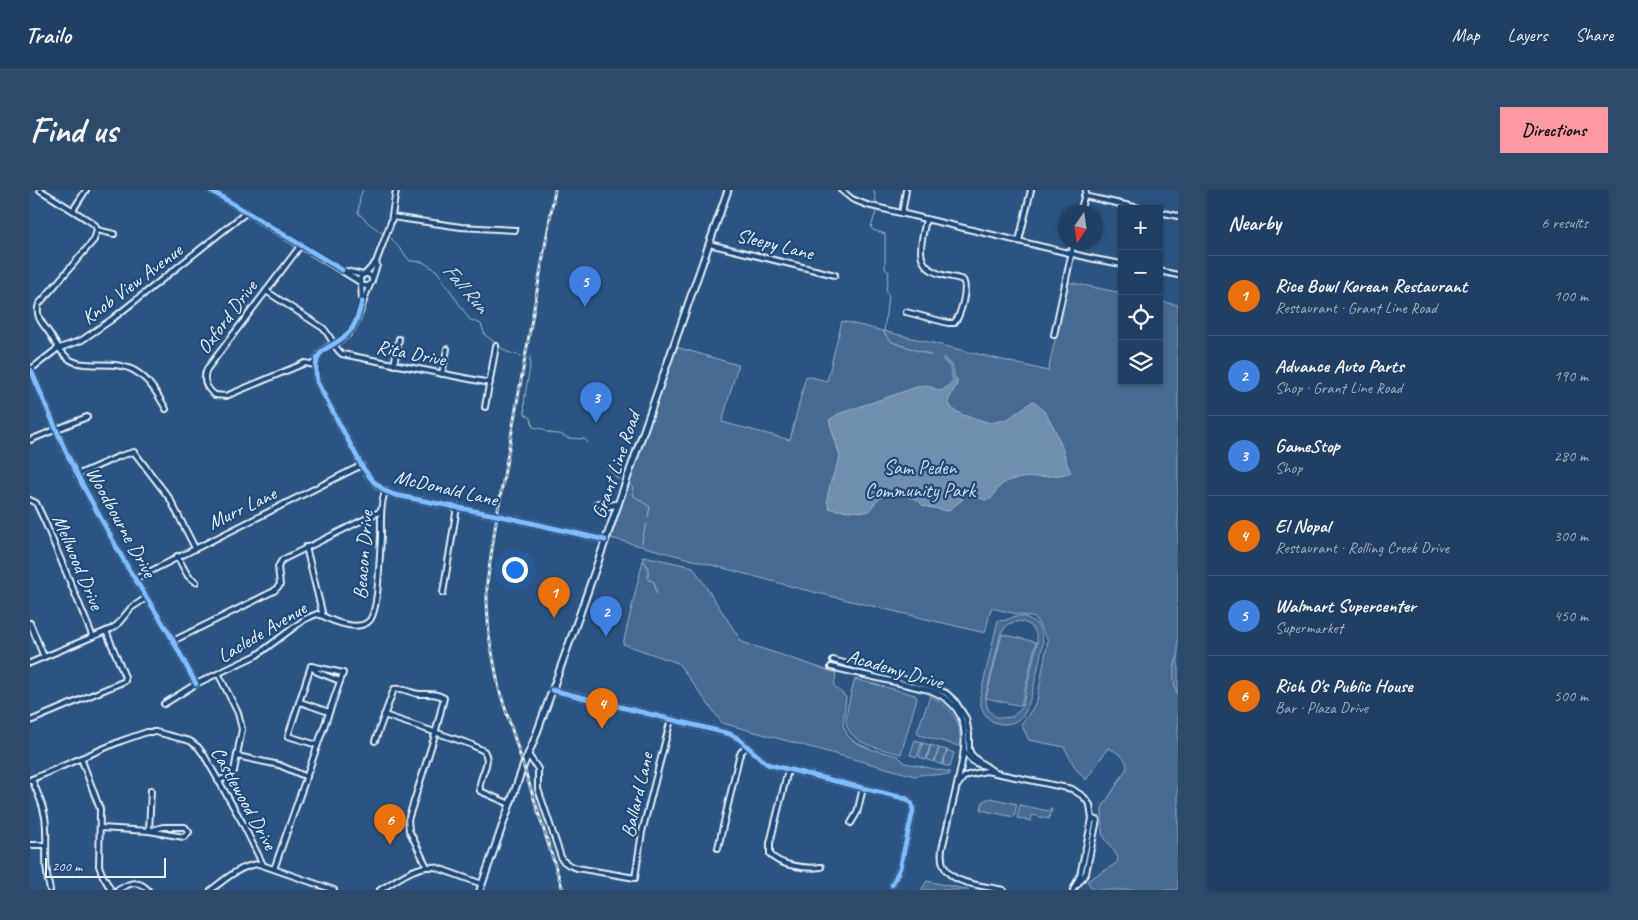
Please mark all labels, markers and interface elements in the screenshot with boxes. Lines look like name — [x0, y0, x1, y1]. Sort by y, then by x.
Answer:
text: Trailo — [25, 20, 71, 50]
text: Map — [1452, 24, 1480, 46]
text: Layers — [1508, 24, 1547, 46]
text: Share — [1575, 24, 1613, 46]
button: Directions — [1500, 107, 1608, 153]
text: Find us — [30, 108, 117, 153]
north arrow — [1058, 205, 1103, 250]
map controls — [1118, 205, 1163, 385]
button: + — [1118, 205, 1163, 250]
text: Nearby — [1228, 210, 1281, 236]
text: 6 results — [1541, 213, 1588, 233]
street label: Sleepy Lane — [734, 222, 817, 266]
street label: Knob View Avenue — [77, 237, 189, 330]
button: − — [1118, 250, 1163, 295]
water label: Fall Run — [437, 258, 496, 320]
pin: 5 — [569, 266, 601, 307]
street label: Oxford Drive — [191, 274, 264, 359]
text: Rice Bowl Korean Restaurant — [1275, 274, 1467, 298]
text: 1 — [1240, 286, 1248, 306]
text: 100 m — [1554, 286, 1588, 306]
button: locate — [1118, 295, 1163, 340]
text: Restaurant · Grant Line Road — [1275, 298, 1437, 318]
street label: Rita Drive — [374, 334, 449, 372]
button: layers — [1118, 340, 1163, 385]
text: Advance Auto Parts — [1275, 354, 1404, 378]
text: 2 — [1240, 366, 1248, 386]
text: 190 m — [1554, 366, 1588, 386]
text: Shop · Grant Line Road — [1275, 378, 1402, 398]
pin: 3 — [580, 382, 612, 423]
street label: Grant Line Road — [586, 405, 647, 522]
text: GameStop — [1275, 434, 1340, 458]
text: 3 — [1240, 446, 1248, 466]
text: 280 m — [1554, 446, 1588, 466]
park label: Sam Peden Community Park — [865, 455, 977, 503]
text: Shop — [1275, 458, 1302, 478]
street label: Woodbourne Drive — [80, 462, 162, 583]
street label: McDonald Lane — [392, 464, 502, 512]
street label: Murr Lane — [204, 480, 282, 535]
street label: Beacon Drive — [347, 508, 379, 600]
street label: Mellwood Drive — [47, 511, 110, 615]
text: El Nopal — [1275, 514, 1330, 538]
text: 4 — [1240, 526, 1248, 546]
text: 300 m — [1554, 526, 1588, 546]
text: Restaurant · Rolling Creek Drive — [1275, 538, 1449, 558]
your location — [502, 557, 528, 583]
pin: 1 — [538, 577, 570, 618]
text: Walmart Supercenter — [1275, 594, 1416, 618]
street label: Laclede Avenue — [213, 595, 312, 668]
pin: 2 — [590, 596, 622, 637]
text: 5 — [1241, 606, 1247, 626]
text: 450 m — [1554, 606, 1588, 626]
text: Supermarket — [1275, 618, 1343, 638]
street label: Academy Drive — [844, 643, 947, 695]
text: Rich O's Public House — [1275, 674, 1413, 698]
text: 6 — [1240, 686, 1248, 706]
text: 500 m — [1554, 686, 1588, 706]
pin: 4 — [586, 688, 618, 729]
text: Bar · Plaza Drive — [1275, 698, 1368, 718]
street label: Castlewood Drive — [205, 742, 283, 855]
street label: Ballard Lane — [615, 749, 659, 840]
pin: 6 — [374, 804, 406, 845]
scale bar — [45, 855, 166, 878]
text: 200 m — [52, 858, 82, 875]

